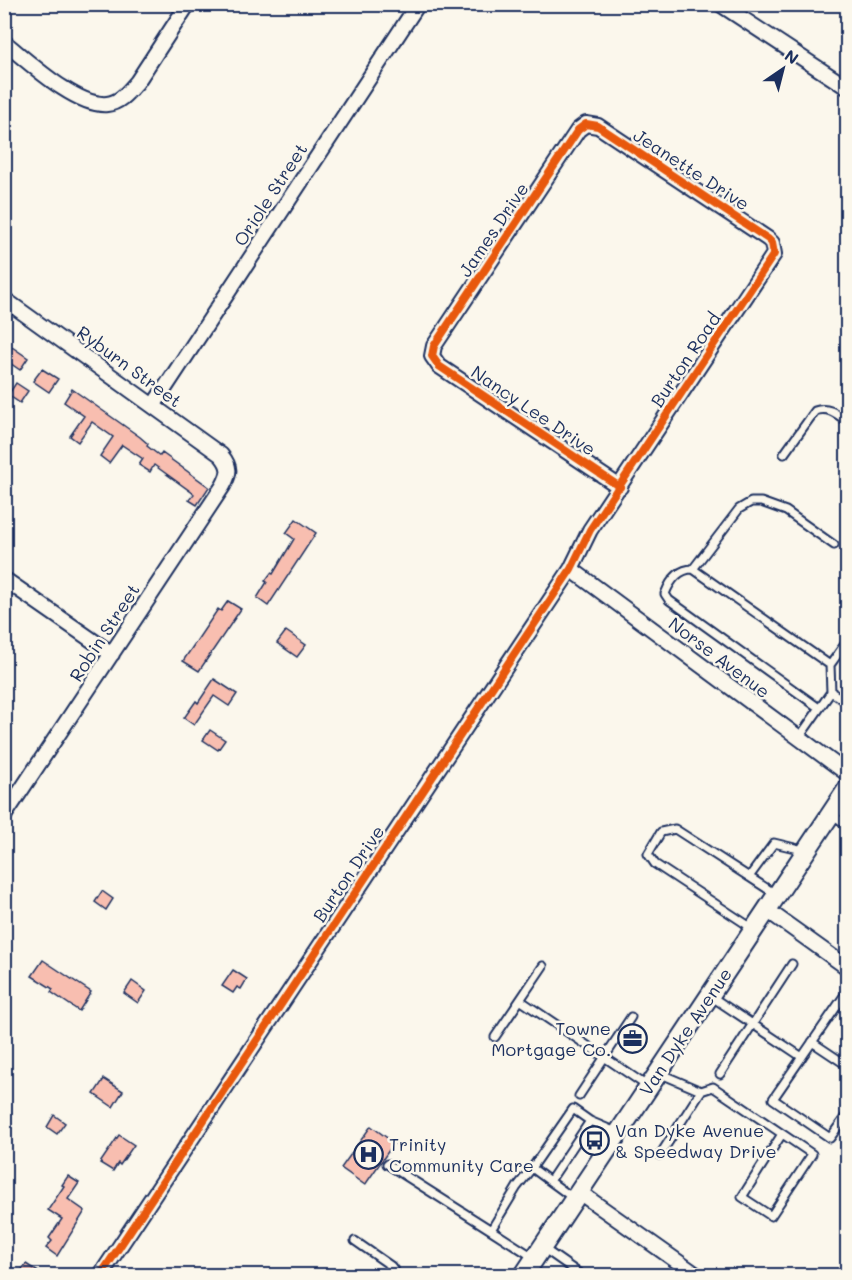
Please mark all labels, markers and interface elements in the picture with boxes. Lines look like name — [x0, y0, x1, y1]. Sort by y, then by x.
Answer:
north arrow — [753, 39, 813, 99]
text: N — [781, 44, 803, 68]
street label: Jeanette Drive — [629, 123, 754, 216]
street label: Oriole Street — [228, 138, 312, 251]
street label: James Drive — [453, 178, 534, 281]
street label: Burton Road — [645, 307, 726, 411]
street label: Ryburn Street — [72, 320, 187, 412]
street label: Nancy Lee Drive — [467, 360, 600, 461]
street label: Robin Street — [64, 579, 145, 686]
street label: Norse Avenue — [664, 611, 775, 703]
street label: Burton Drive — [307, 820, 389, 927]
street label: Van Dyke Avenue — [634, 963, 737, 1100]
place label: Towne Mortgage Co. — [491, 1016, 611, 1061]
office icon: Towne Mortgage Co. — [616, 1023, 648, 1055]
place label: Van Dyke Avenue & Speedway Drive — [615, 1118, 777, 1163]
bus stop icon: Van Dyke Avenue & Speedway Drive — [578, 1125, 610, 1157]
place label: Trinity Community Care — [389, 1132, 534, 1177]
hospital icon: Trinity Community Care — [352, 1139, 384, 1171]

